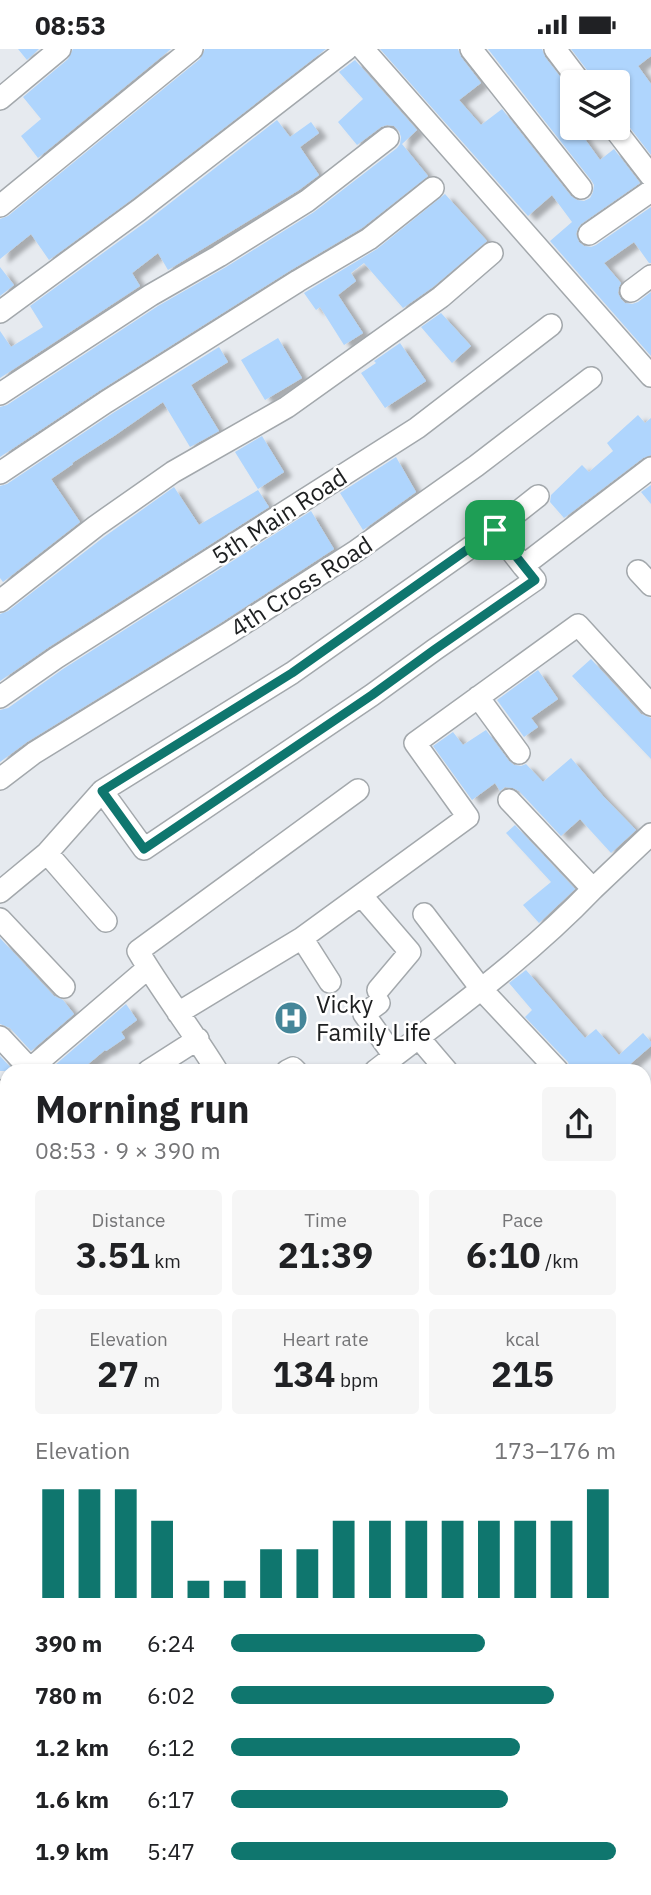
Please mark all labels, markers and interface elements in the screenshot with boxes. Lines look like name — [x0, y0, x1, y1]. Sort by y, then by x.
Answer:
text: 08:53 — [35, 8, 106, 42]
map controls — [560, 70, 630, 140]
button: layers — [560, 70, 630, 140]
street label: 5th Main Road — [205, 460, 353, 572]
pin — [465, 500, 525, 560]
icon: arrive — [476, 511, 514, 549]
street label: 4th Cross Road — [224, 528, 378, 644]
place label: Vicky Family Life — [316, 988, 431, 1048]
hospital icon: Vicky Family Life — [272, 999, 310, 1037]
text: Morning run — [35, 1084, 250, 1133]
button: share — [542, 1087, 616, 1161]
text: 08:53 · 9 × 390 m — [35, 1135, 221, 1165]
text: Distance — [91, 1208, 166, 1232]
text: Time — [304, 1208, 347, 1232]
text: Pace — [502, 1208, 543, 1232]
text: 3.51 — [76, 1232, 150, 1278]
text: 21:39 — [278, 1232, 373, 1278]
text: 6:10 — [466, 1232, 541, 1278]
text: km — [150, 1249, 181, 1273]
text: /km — [541, 1249, 579, 1273]
text: Elevation — [89, 1327, 168, 1351]
text: Heart rate — [282, 1327, 369, 1351]
text: kcal — [505, 1327, 540, 1351]
text: 27 — [97, 1351, 139, 1397]
text: 134 — [272, 1351, 335, 1397]
text: 215 — [491, 1351, 554, 1397]
text: m — [139, 1368, 160, 1392]
text: bpm — [335, 1368, 379, 1392]
text: Elevation — [35, 1435, 130, 1465]
text: 173–176 m — [494, 1435, 616, 1465]
text: 390 m — [35, 1628, 102, 1658]
text: 6:24 — [147, 1628, 195, 1658]
text: 780 m — [35, 1680, 102, 1710]
text: 6:02 — [147, 1680, 195, 1710]
text: 1.2 km — [35, 1732, 109, 1762]
text: 6:12 — [147, 1732, 195, 1762]
text: 1.6 km — [35, 1784, 109, 1814]
text: 6:17 — [147, 1784, 195, 1814]
text: 1.9 km — [35, 1836, 109, 1866]
text: 5:47 — [147, 1836, 195, 1866]

